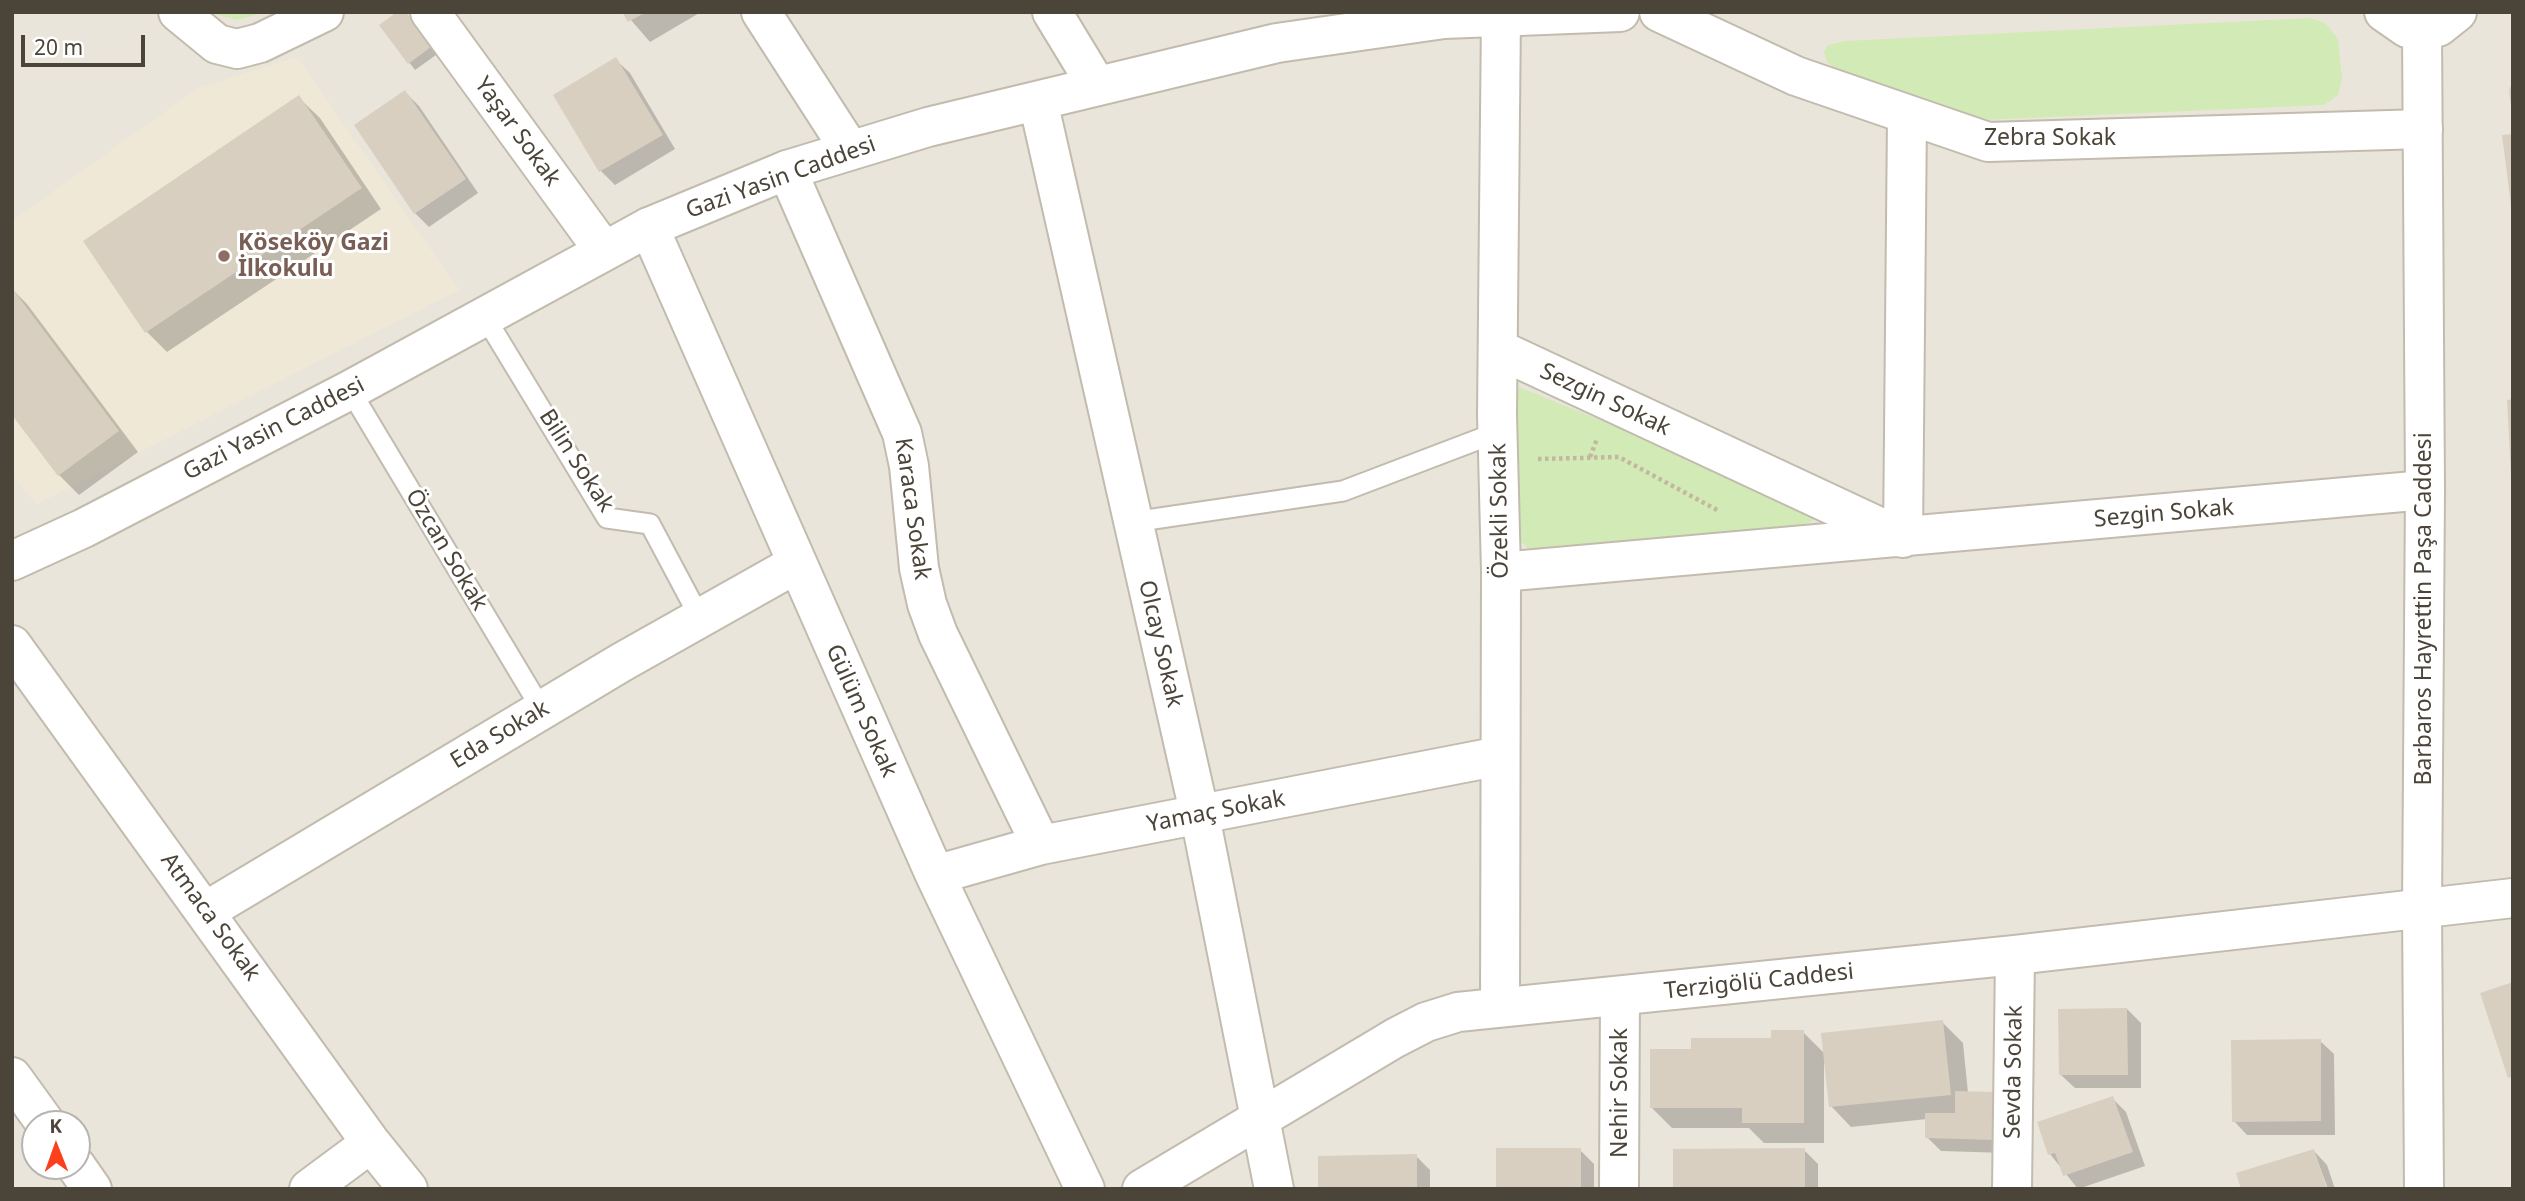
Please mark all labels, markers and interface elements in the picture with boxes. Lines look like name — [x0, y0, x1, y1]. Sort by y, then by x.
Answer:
scale bar — [24, 21, 149, 65]
text: 20 m — [34, 33, 83, 61]
street label: Yaşar Sokak — [468, 72, 566, 192]
street label: Zebra Sokak — [1984, 124, 2116, 152]
street label: Gazi Yasin Caddesi — [682, 131, 880, 225]
place label: Köseköy Gazi İlkokulu — [238, 229, 389, 283]
marker: Köseköy Gazi İlkokulu — [216, 248, 232, 264]
street label: Sezgin Sokak — [1536, 358, 1674, 442]
street label: Gazi Yasin Caddesi — [179, 371, 369, 487]
street label: Bilin Sokak — [533, 404, 619, 518]
street label: Barbaros Hayrettin Paşa Caddesi — [2410, 432, 2438, 786]
street label: Karaca Sokak — [888, 436, 936, 582]
street label: Özekli Sokak — [1485, 443, 1515, 579]
street label: Özcan Sokak — [399, 484, 493, 616]
street label: Sezgin Sokak — [2093, 494, 2235, 534]
street label: Olcay Sokak — [1132, 578, 1188, 710]
street label: Gülüm Sokak — [819, 640, 903, 782]
street label: Eda Sokak — [446, 695, 554, 775]
street label: Yamaç Sokak — [1145, 785, 1287, 839]
street label: Atmaca Sokak — [154, 848, 266, 986]
street label: Terzigölü Caddesi — [1663, 958, 1855, 1006]
street label: Sevda Sokak — [1999, 1005, 2029, 1139]
street label: Nehir Sokak — [1606, 1028, 1634, 1158]
north arrow — [21, 1110, 91, 1180]
text: K — [49, 1113, 62, 1139]

